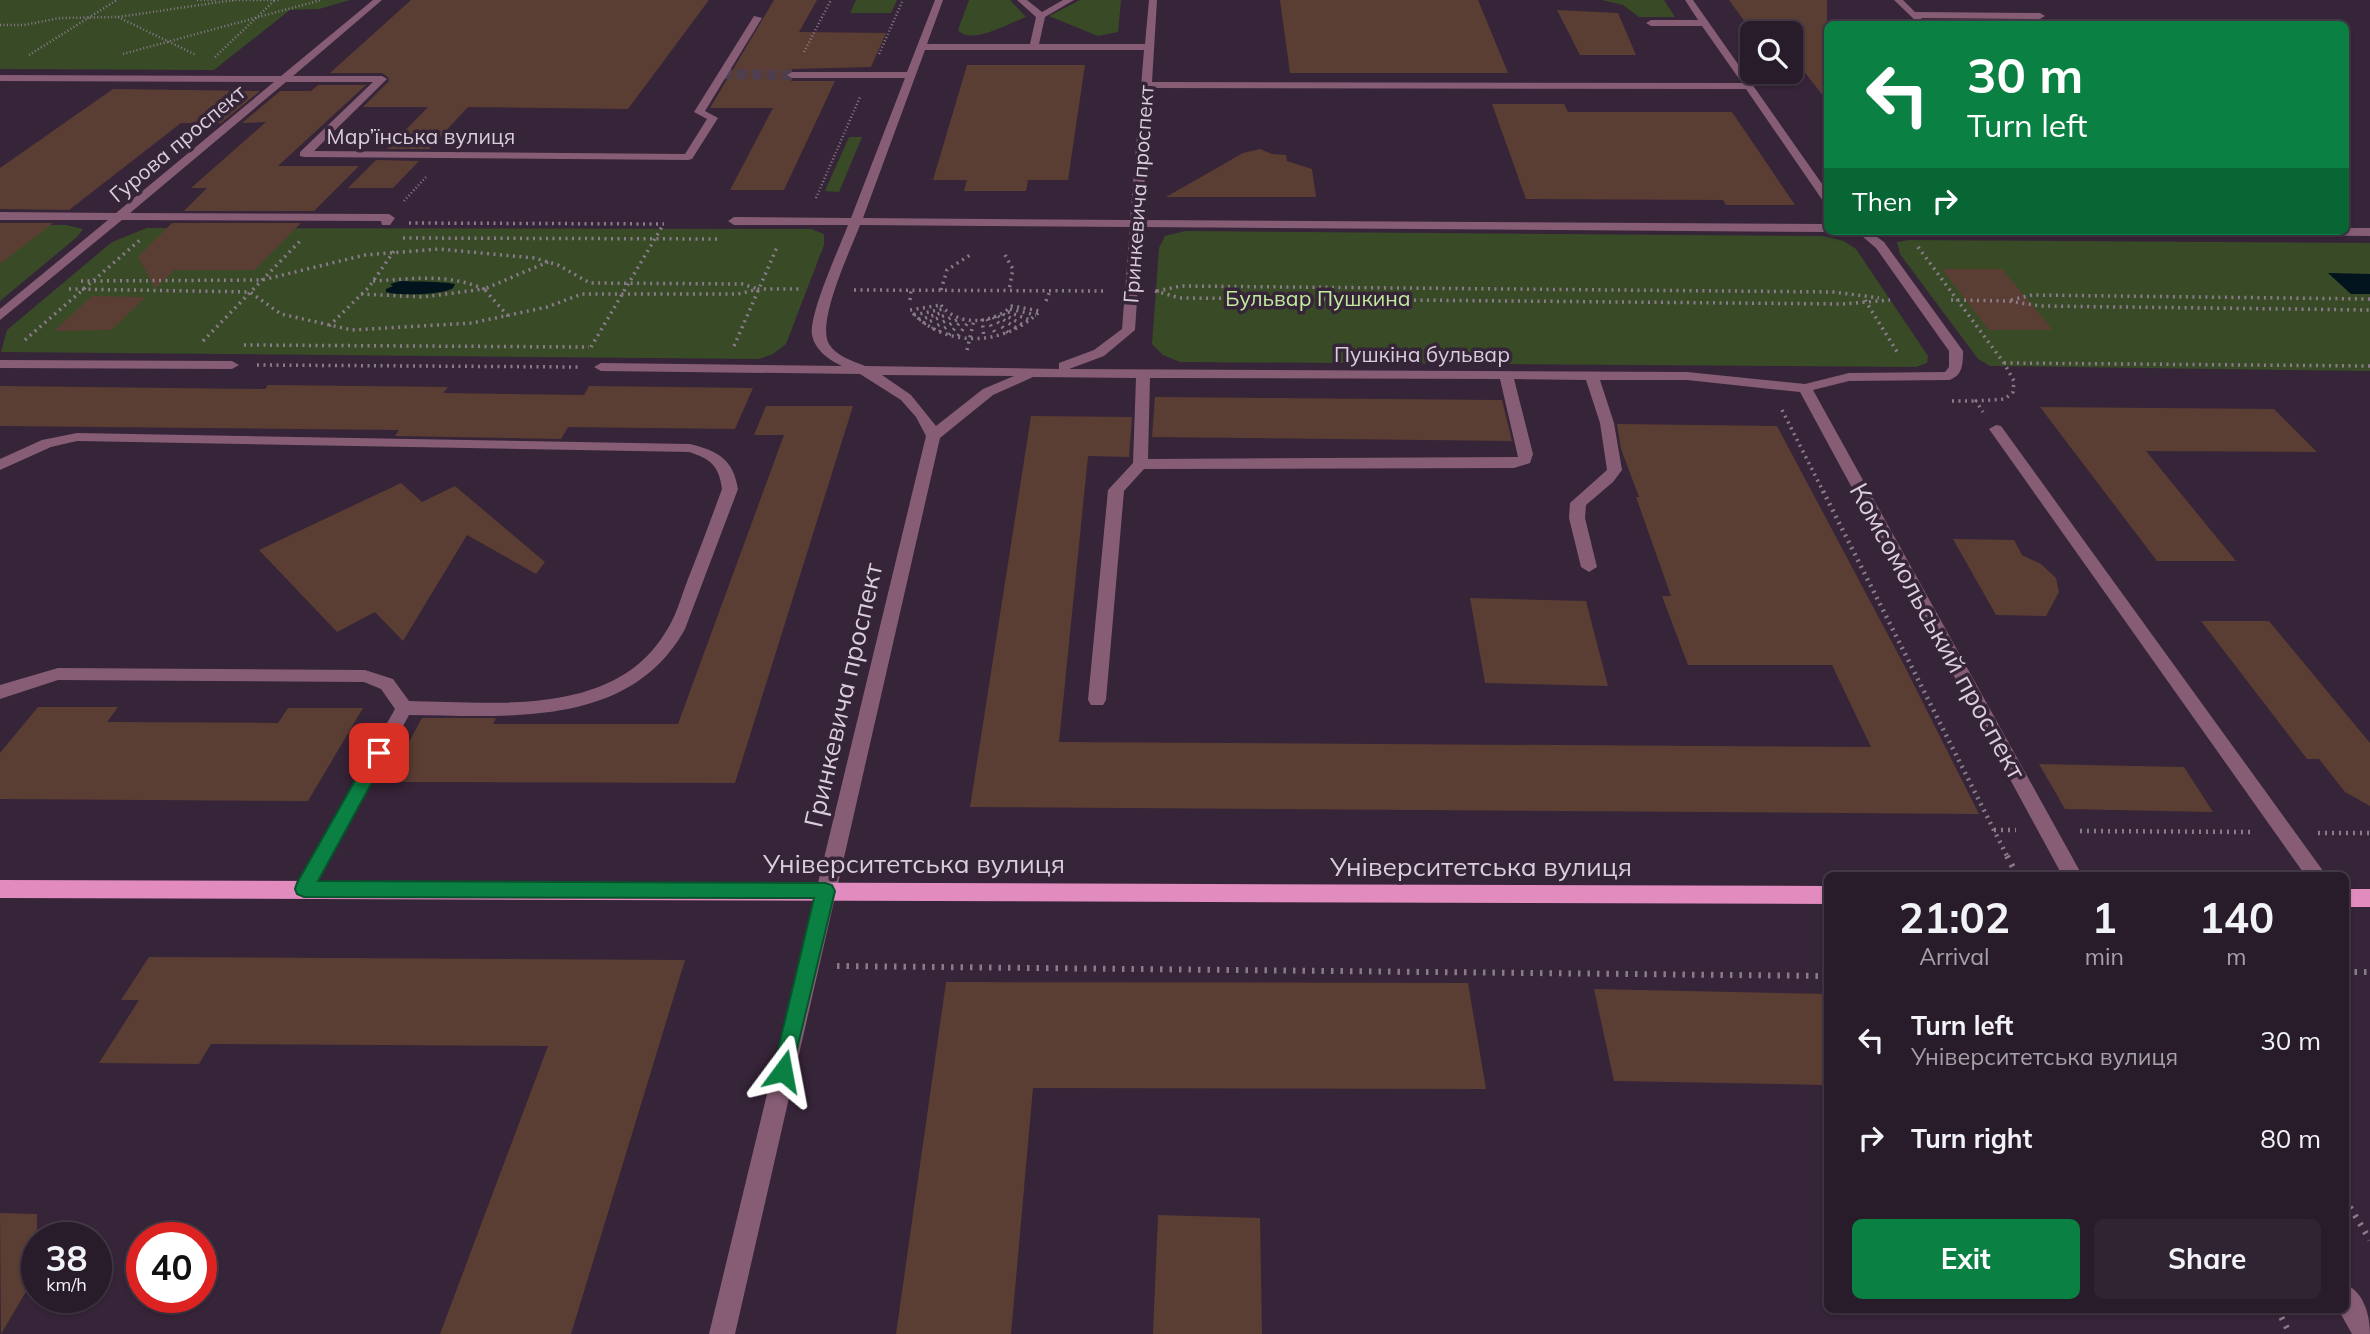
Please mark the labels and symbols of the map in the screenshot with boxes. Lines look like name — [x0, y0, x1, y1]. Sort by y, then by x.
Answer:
street label: Гурова проспект — [104, 78, 251, 207]
street label: Гринкевича проспект — [1117, 84, 1159, 304]
street label: Мар’їнська вулиця — [327, 123, 515, 149]
park label: Бульвар Пушкина — [1225, 285, 1411, 311]
street label: Пушкіна бульвар — [1334, 341, 1510, 367]
street label: Комсомольський проспект — [1843, 477, 2033, 785]
street label: Гринкевича проспект — [797, 560, 890, 830]
pin — [349, 723, 409, 783]
street label: Університетська вулиця — [762, 847, 1065, 880]
street label: Університетська вулиця — [1329, 850, 1632, 883]
position arrow — [746, 1034, 820, 1108]
speed limit sign: 40 — [126, 1222, 217, 1313]

